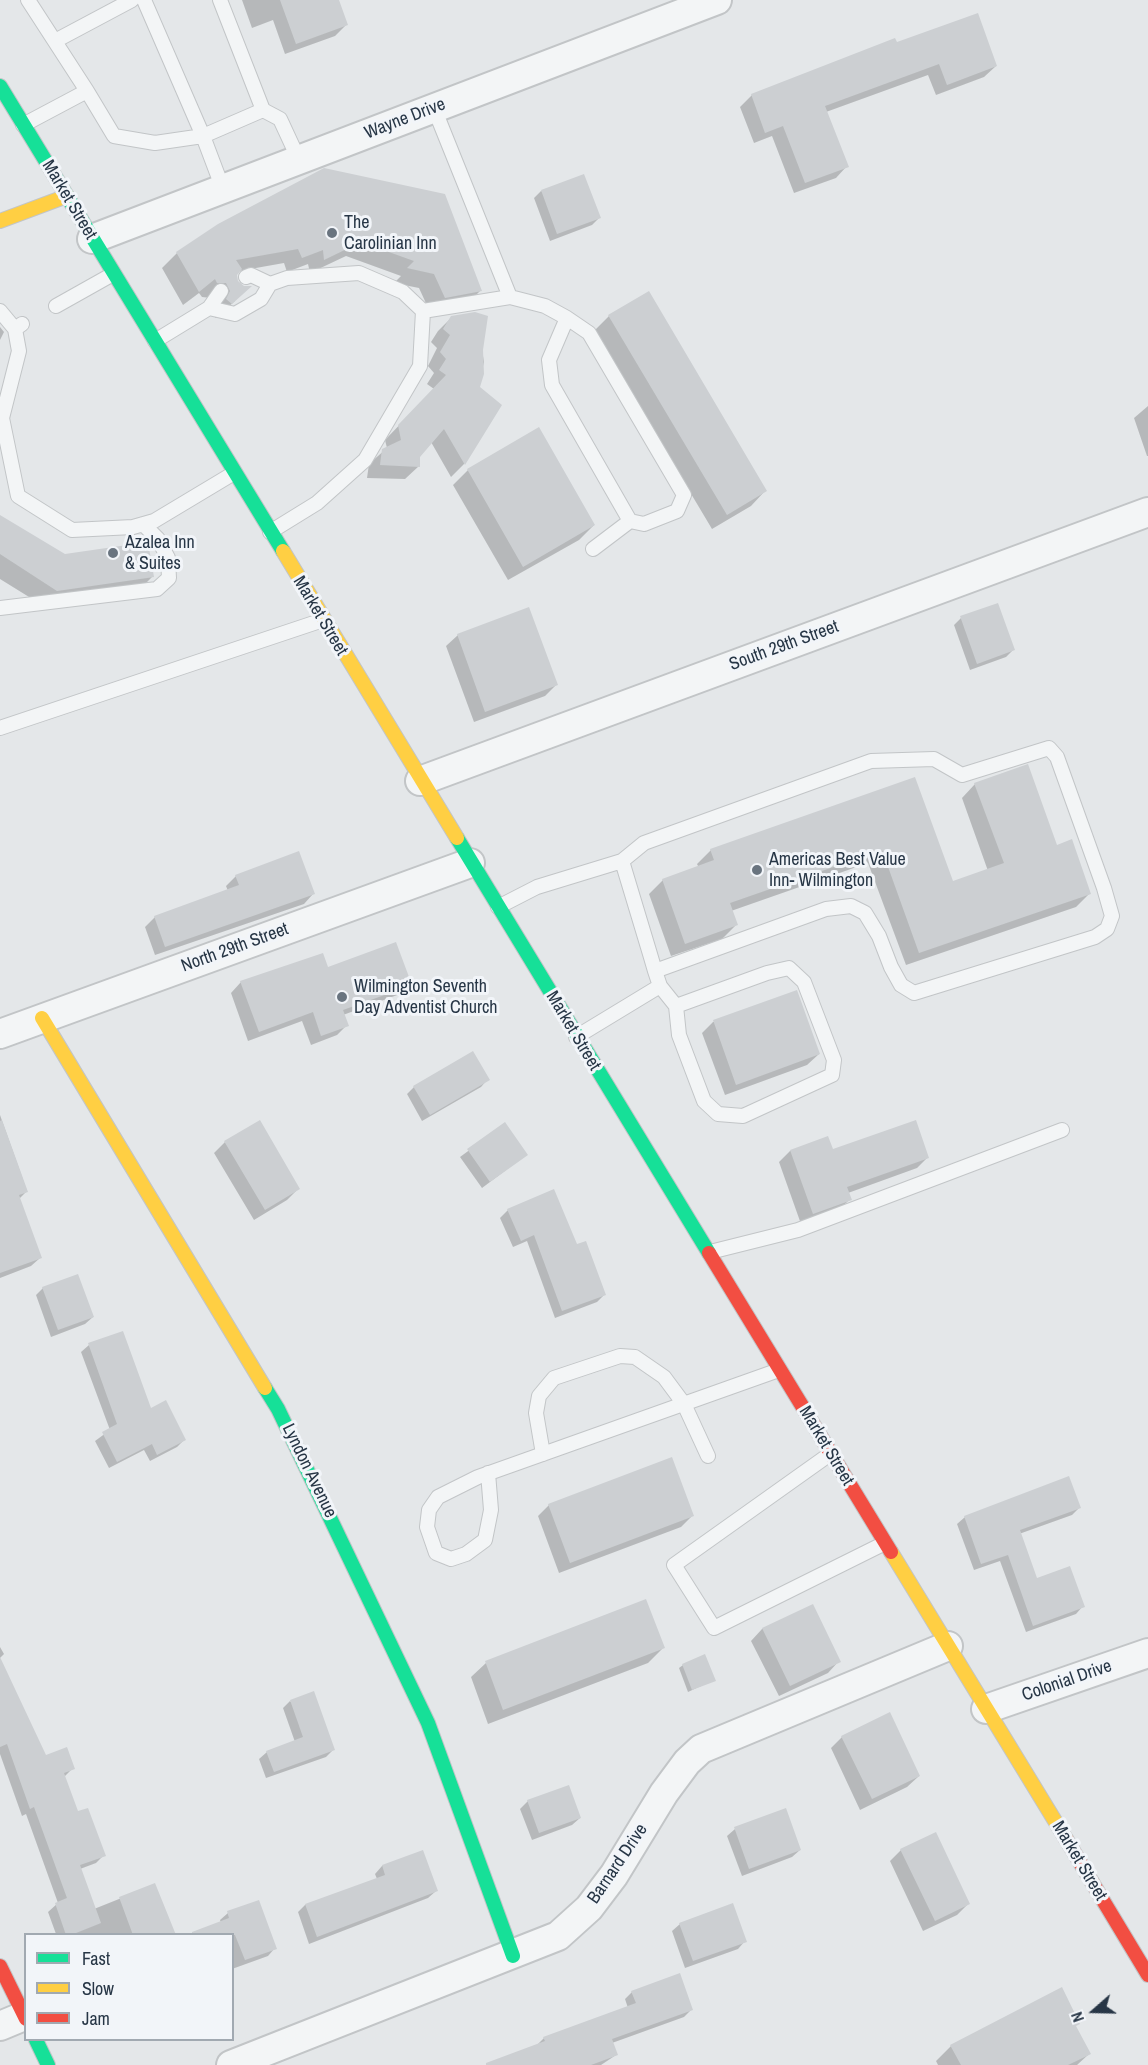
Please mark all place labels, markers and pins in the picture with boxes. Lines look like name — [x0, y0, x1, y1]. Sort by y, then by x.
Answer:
place label: The Carolinian Inn — [344, 212, 437, 254]
marker: The Carolinian Inn — [325, 226, 339, 240]
place label: Azalea Inn & Suites — [125, 532, 195, 574]
marker: Azalea Inn & Suites — [106, 546, 120, 560]
place label: Americas Best Value Inn- Wilmington — [769, 849, 906, 892]
marker: Americas Best Value Inn- Wilmington — [750, 863, 764, 877]
place label: Wilmington Seventh Day Adventist Church — [354, 976, 498, 1018]
marker: Wilmington Seventh Day Adventist Church — [335, 990, 349, 1004]

